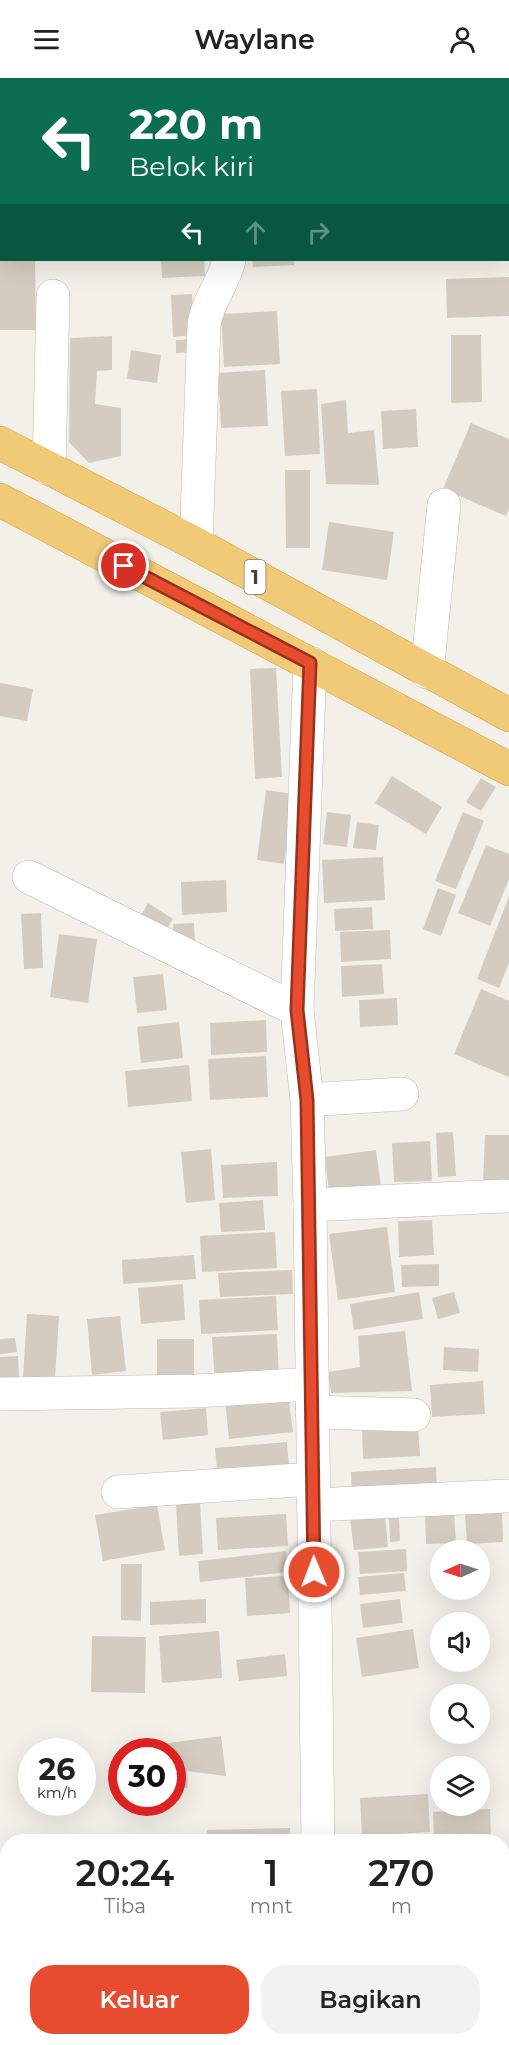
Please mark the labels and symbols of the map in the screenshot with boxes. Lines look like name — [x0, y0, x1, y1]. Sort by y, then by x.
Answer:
pin — [98, 540, 149, 591]
road number: 1 — [244, 560, 266, 594]
position arrow — [282, 1540, 346, 1604]
north arrow — [430, 1540, 490, 1600]
speed limit sign: 30 — [108, 1738, 186, 1816]

